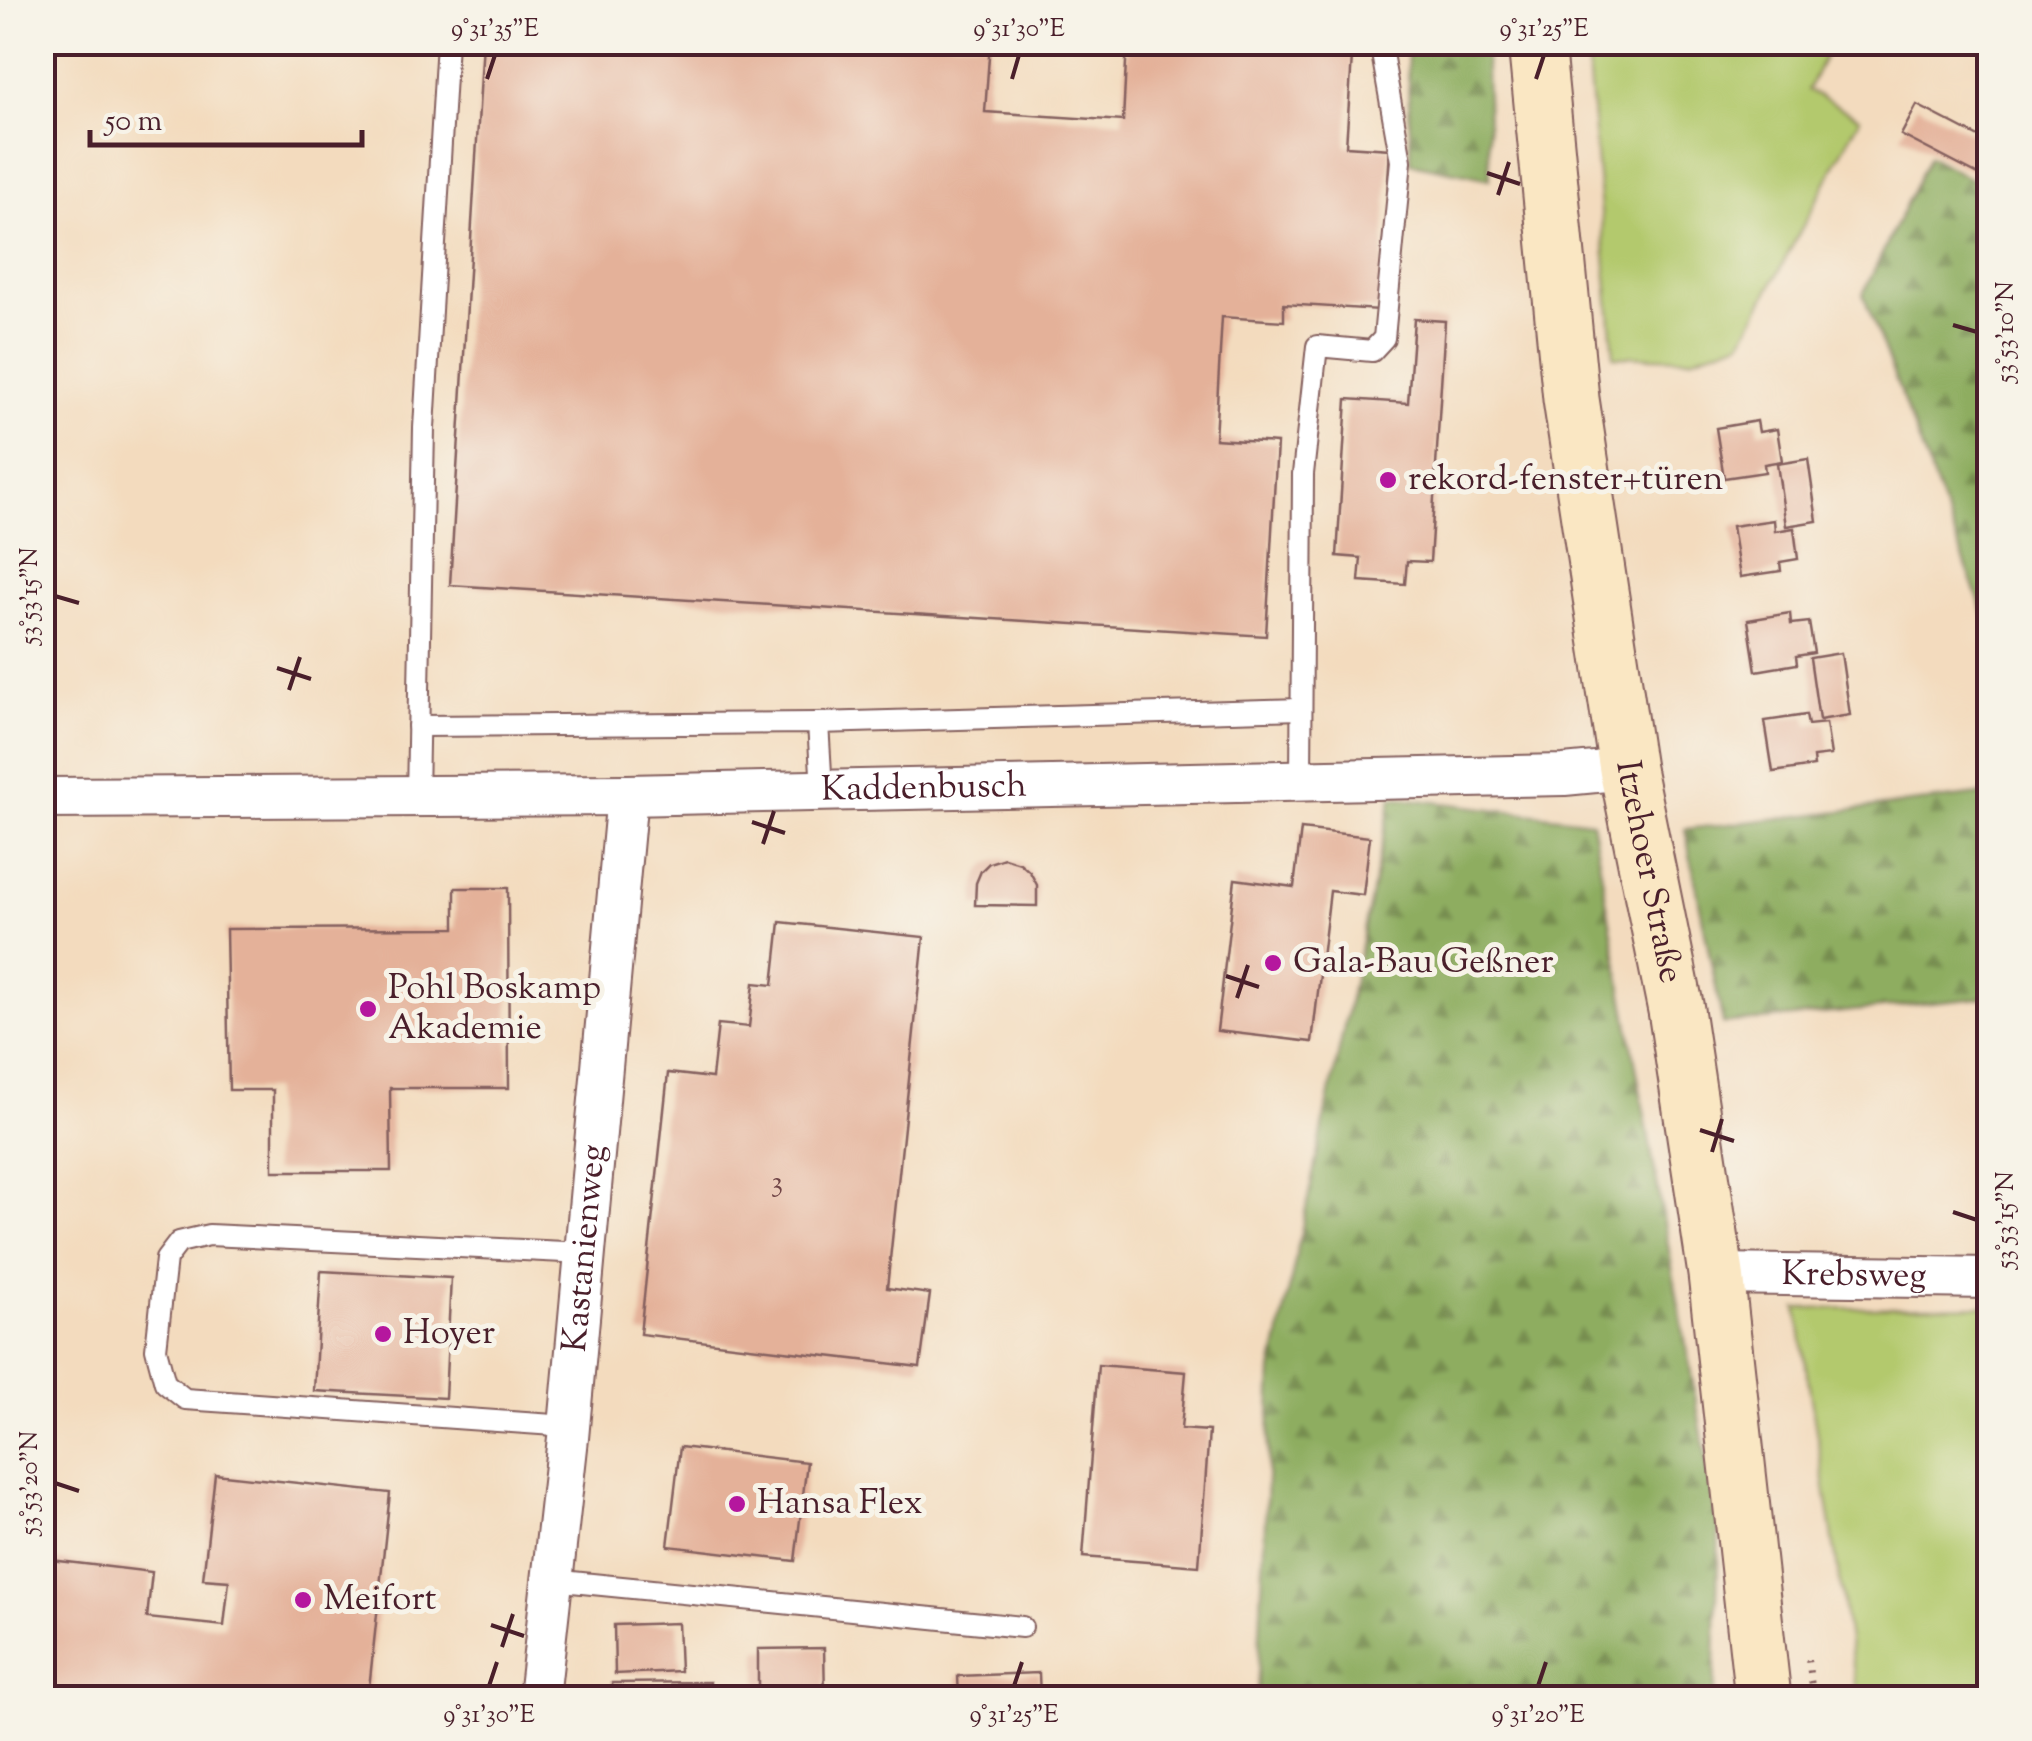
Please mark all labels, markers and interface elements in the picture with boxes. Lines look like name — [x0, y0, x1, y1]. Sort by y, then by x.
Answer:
text: 9°31'35"E — [451, 12, 539, 48]
text: 9°31'30"E — [973, 12, 1065, 48]
text: 9°31'25"E — [1499, 12, 1589, 48]
scale bar — [90, 85, 362, 147]
text: 50 m — [103, 101, 163, 144]
text: 53°53'10"N — [1989, 281, 2025, 385]
place label: rekord-fenster+türen — [1408, 455, 1724, 506]
marker: rekord-fenster+türen — [1377, 469, 1399, 491]
text: 53°53'15"N — [13, 547, 49, 647]
street label: Itzehoer Straße — [1601, 757, 1695, 988]
street label: Kaddenbusch — [820, 761, 1027, 816]
place label: Gala-Bau Geßner — [1293, 938, 1554, 989]
marker: Gala-Bau Geßner — [1262, 952, 1284, 974]
place label: Pohl Boskamp Akademie — [388, 964, 601, 1055]
marker: Pohl Boskamp Akademie — [357, 998, 379, 1020]
street label: Kastanienweg — [550, 1142, 620, 1354]
house number: 3 — [771, 1162, 783, 1205]
text: 53°53'15"N — [1989, 1171, 2025, 1271]
street label: Krebsweg — [1781, 1249, 1927, 1303]
place label: Hoyer — [403, 1309, 495, 1360]
marker: Hoyer — [372, 1323, 394, 1345]
text: 53°53'20"N — [13, 1431, 49, 1537]
place label: Hansa Flex — [757, 1479, 923, 1530]
marker: Hansa Flex — [726, 1493, 748, 1515]
place label: Meifort — [323, 1575, 437, 1626]
marker: Meifort — [292, 1589, 314, 1611]
text: 9°31'30"E — [443, 1698, 535, 1734]
text: 9°31'25"E — [969, 1698, 1059, 1734]
text: 9°31'20"E — [1491, 1698, 1585, 1734]

